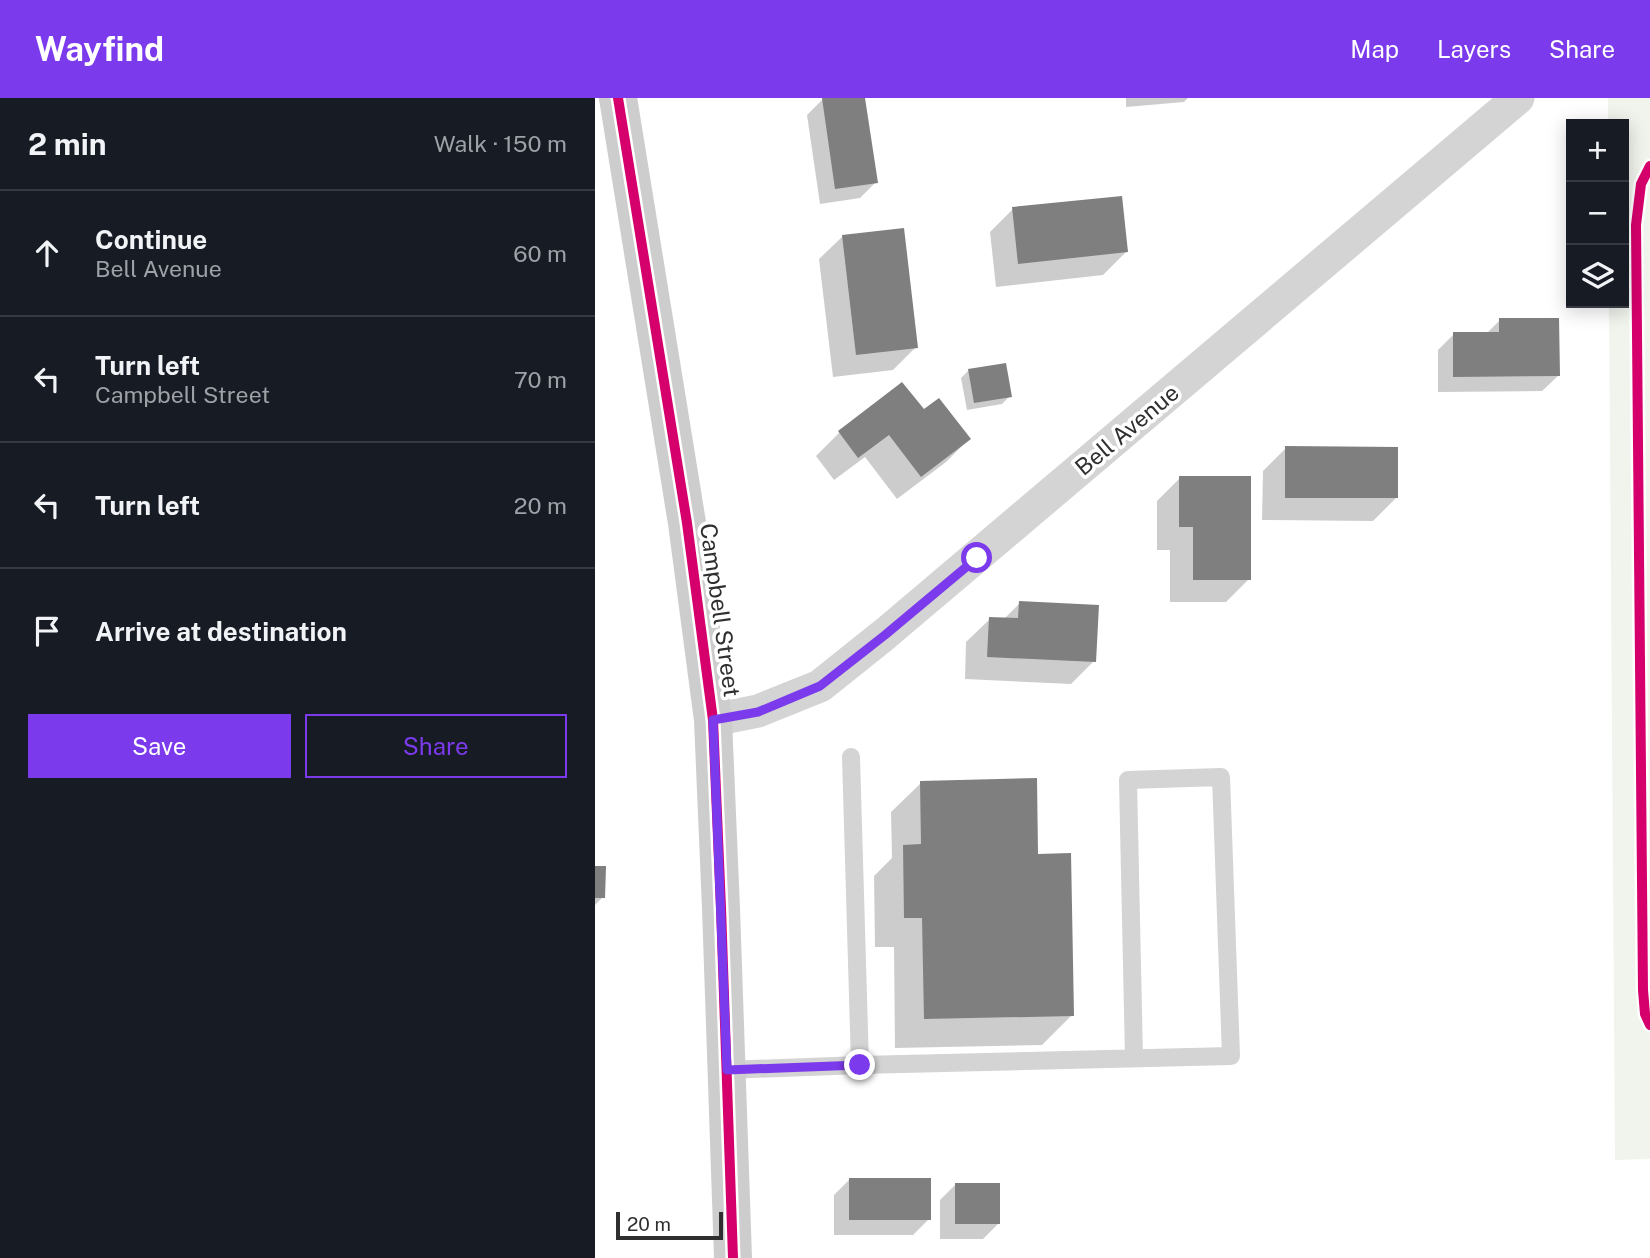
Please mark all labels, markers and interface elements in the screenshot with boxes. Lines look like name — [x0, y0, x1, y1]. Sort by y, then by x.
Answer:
text: Wayfind — [35, 30, 164, 68]
text: Map — [1350, 35, 1399, 63]
text: Layers — [1437, 35, 1511, 63]
text: Share — [1549, 35, 1615, 63]
map controls — [1566, 119, 1629, 308]
button: + — [1566, 119, 1629, 182]
text: 2 min — [28, 126, 107, 162]
text: Walk · 150 m — [434, 130, 567, 157]
button: − — [1566, 182, 1629, 245]
text: Continue — [95, 224, 207, 255]
icon: ahead — [28, 234, 66, 272]
text: 60 m — [513, 240, 567, 267]
button: layers — [1566, 245, 1629, 308]
text: Bell Avenue — [95, 255, 222, 282]
text: Turn left — [95, 350, 200, 381]
icon: left — [28, 360, 66, 398]
text: 70 m — [514, 366, 567, 393]
street label: Bell Avenue — [1069, 379, 1184, 481]
text: Campbell Street — [95, 381, 270, 408]
icon: left — [28, 486, 66, 524]
text: Turn left — [95, 490, 200, 521]
text: 20 m — [514, 492, 567, 519]
street label: Campbell Street — [695, 521, 746, 699]
route start — [961, 542, 992, 573]
icon: arrive — [28, 612, 66, 650]
text: Arrive at destination — [95, 616, 347, 647]
button: Save — [28, 714, 291, 778]
button: Share — [305, 714, 567, 778]
route end — [844, 1049, 875, 1080]
scale bar — [616, 1209, 723, 1241]
text: 20 m — [627, 1213, 671, 1235]

